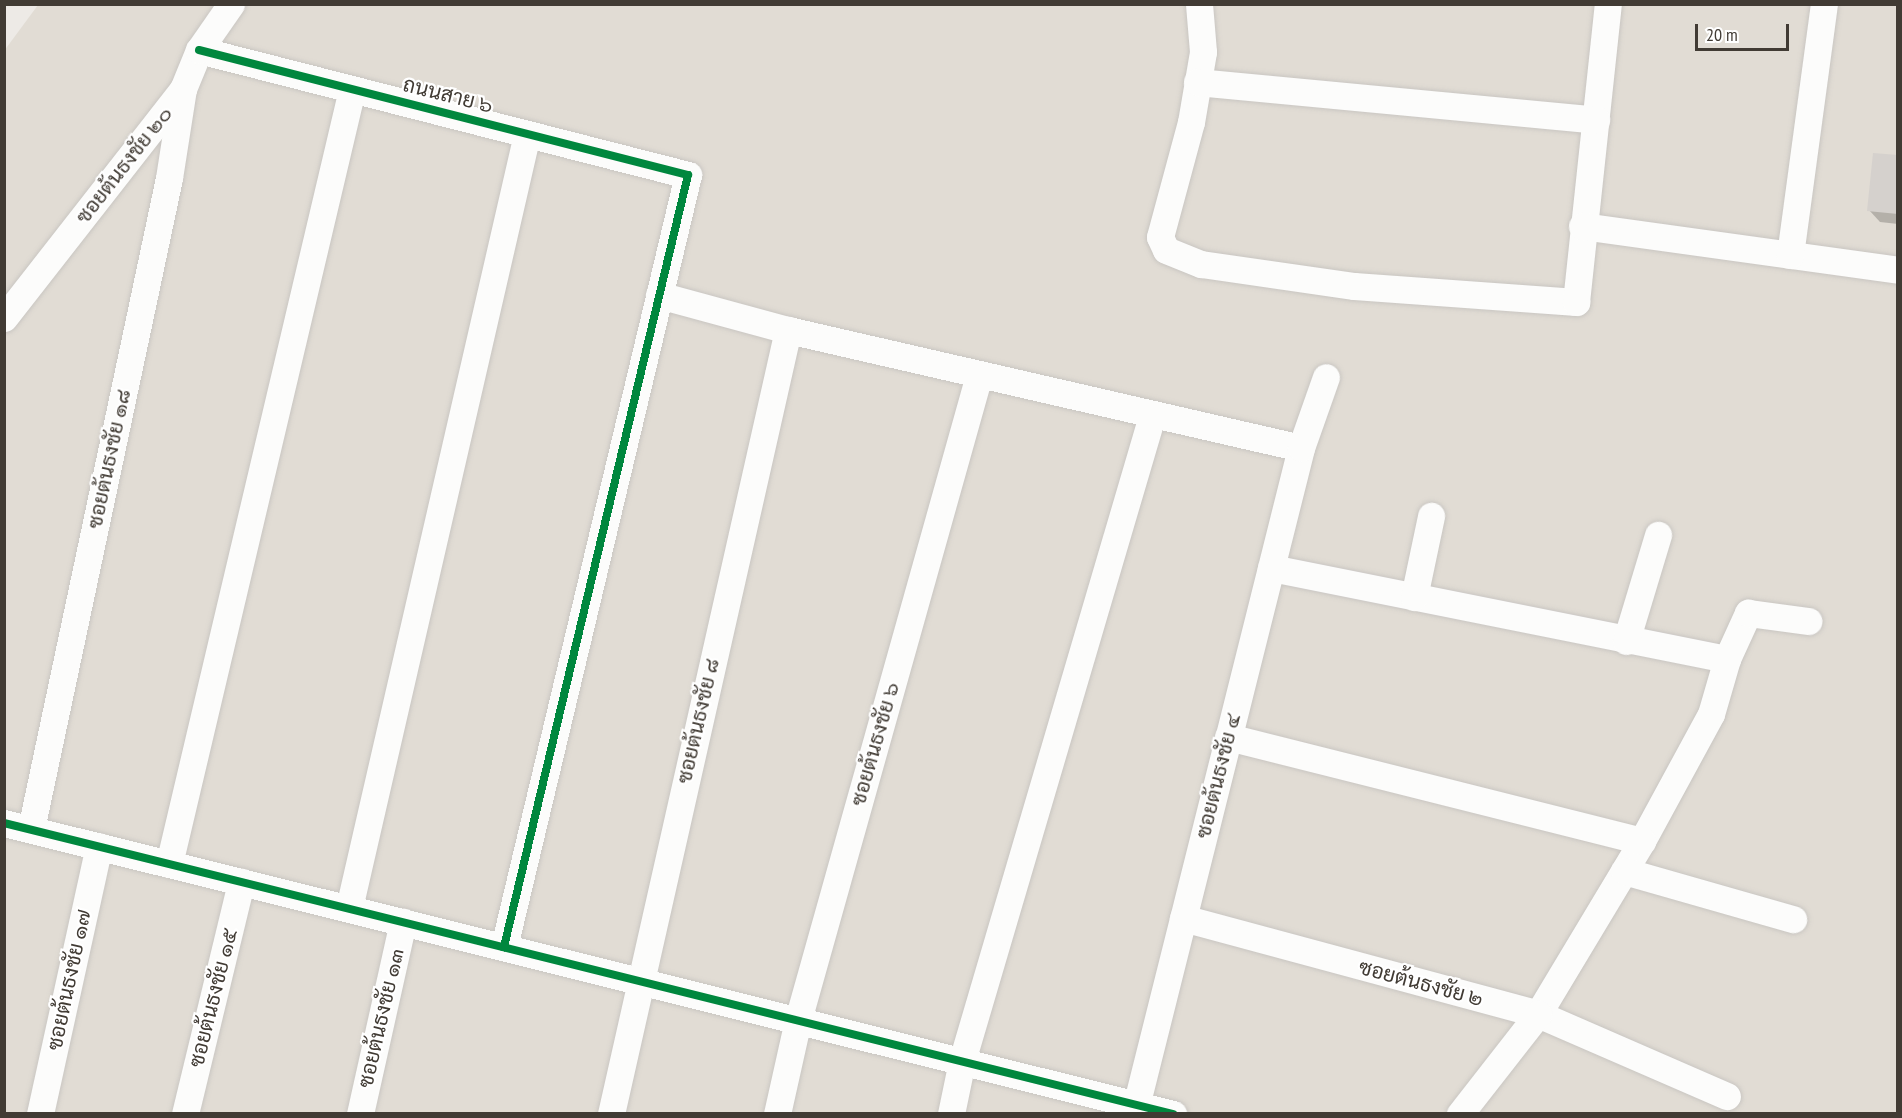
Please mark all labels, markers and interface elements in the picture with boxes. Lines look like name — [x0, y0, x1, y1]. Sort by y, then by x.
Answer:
scale bar — [1698, 12, 1792, 50]
text: 20 m — [1706, 23, 1738, 46]
street label: ถนนสาย ๖ — [400, 72, 496, 118]
street label: ซอยต้นธงชัย ๒๐ — [70, 101, 178, 229]
street label: ซอยต้นธงชัย ๑๘ — [82, 387, 136, 531]
street label: ซอยต้นธงชัย ๘ — [671, 656, 725, 786]
street label: ซอยต้นธงชัย ๖ — [845, 679, 905, 809]
street label: ซอยต้นธงชัย ๔ — [1190, 711, 1246, 841]
street label: ซอยต้นธงชัย ๑๗ — [42, 907, 96, 1053]
street label: ซอยต้นธงชัย ๑๕ — [184, 926, 242, 1070]
street label: ซอยต้นธงชัย ๑๓ — [353, 946, 409, 1090]
street label: ซอยต้นธงชัย ๒ — [1356, 954, 1486, 1012]

